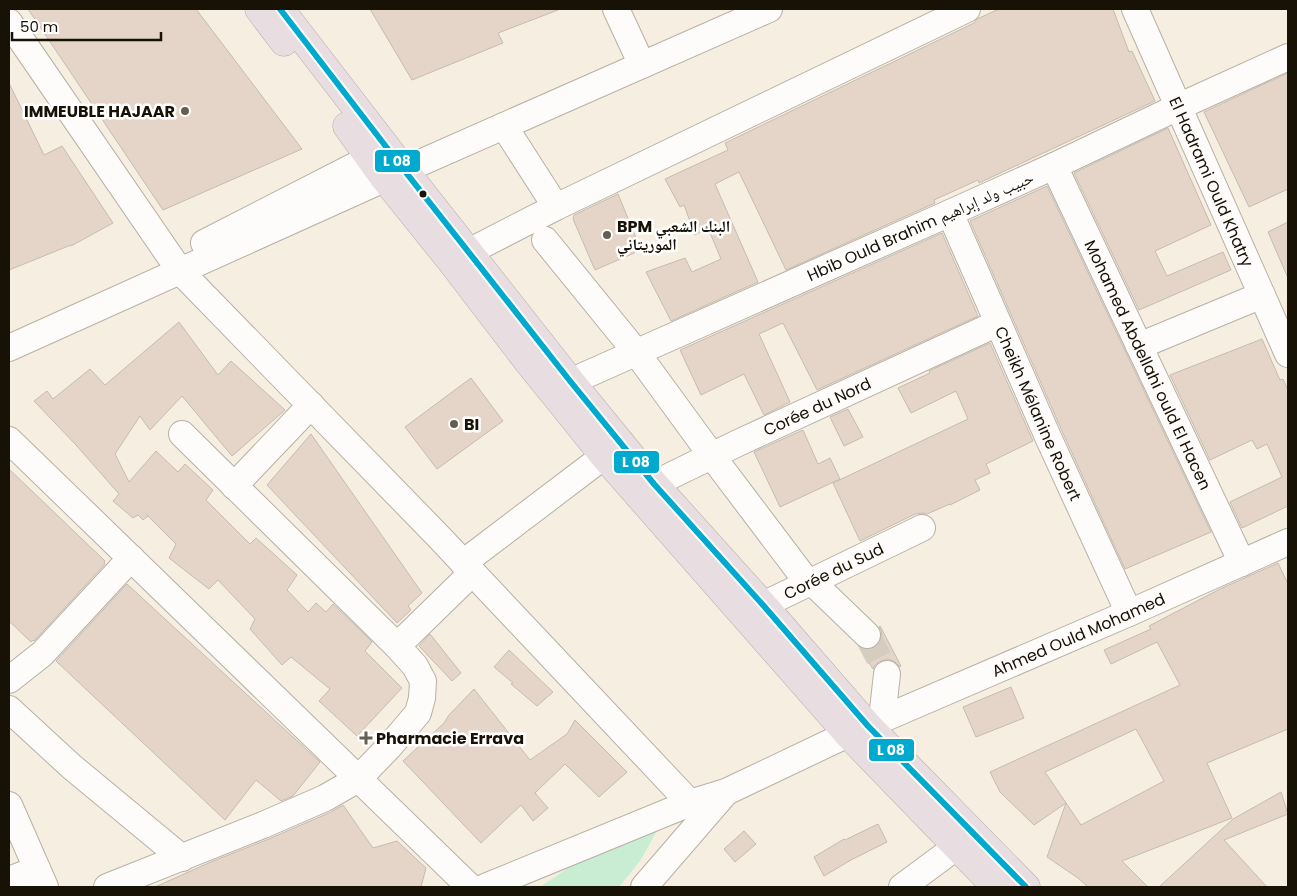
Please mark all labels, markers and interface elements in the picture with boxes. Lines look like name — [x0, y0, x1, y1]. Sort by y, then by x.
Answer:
scale bar — [12, 10, 161, 42]
text: 50 m — [20, 16, 58, 37]
street label: El Hadrami Ould Khatry — [1163, 93, 1259, 271]
place label: IMMEUBLE HAJAAR — [24, 100, 175, 123]
marker: IMMEUBLE HAJAAR — [179, 105, 191, 117]
line badge: L 08 — [374, 149, 421, 173]
text: L 08 — [383, 151, 411, 171]
street label: Hbib Ould Brahim حبيب ولد إبراهيم — [803, 166, 1037, 287]
unlabelled marker — [418, 189, 428, 199]
place label: BPM البنك الشعبي الموريتاني — [617, 215, 730, 257]
marker: BPM البنك الشعبي الموريتاني — [601, 229, 613, 241]
street label: Mohamed Abdellahi ould El Hacen — [1079, 236, 1217, 494]
street label: Cheikh Mélanine Robert — [989, 323, 1087, 505]
street label: Corée du Nord — [760, 372, 875, 442]
place label: BI — [464, 413, 479, 436]
marker: BI — [448, 418, 460, 430]
line badge: L 08 — [613, 450, 660, 474]
text: L 08 — [622, 452, 650, 472]
street label: Corée du Sud — [780, 537, 888, 605]
street label: Ahmed Ould Mohamed — [988, 587, 1169, 683]
place label: Pharmacie Errava — [376, 727, 524, 750]
marker: Pharmacie Errava — [360, 732, 372, 744]
line badge: L 08 — [868, 738, 915, 762]
text: L 08 — [877, 740, 905, 760]

